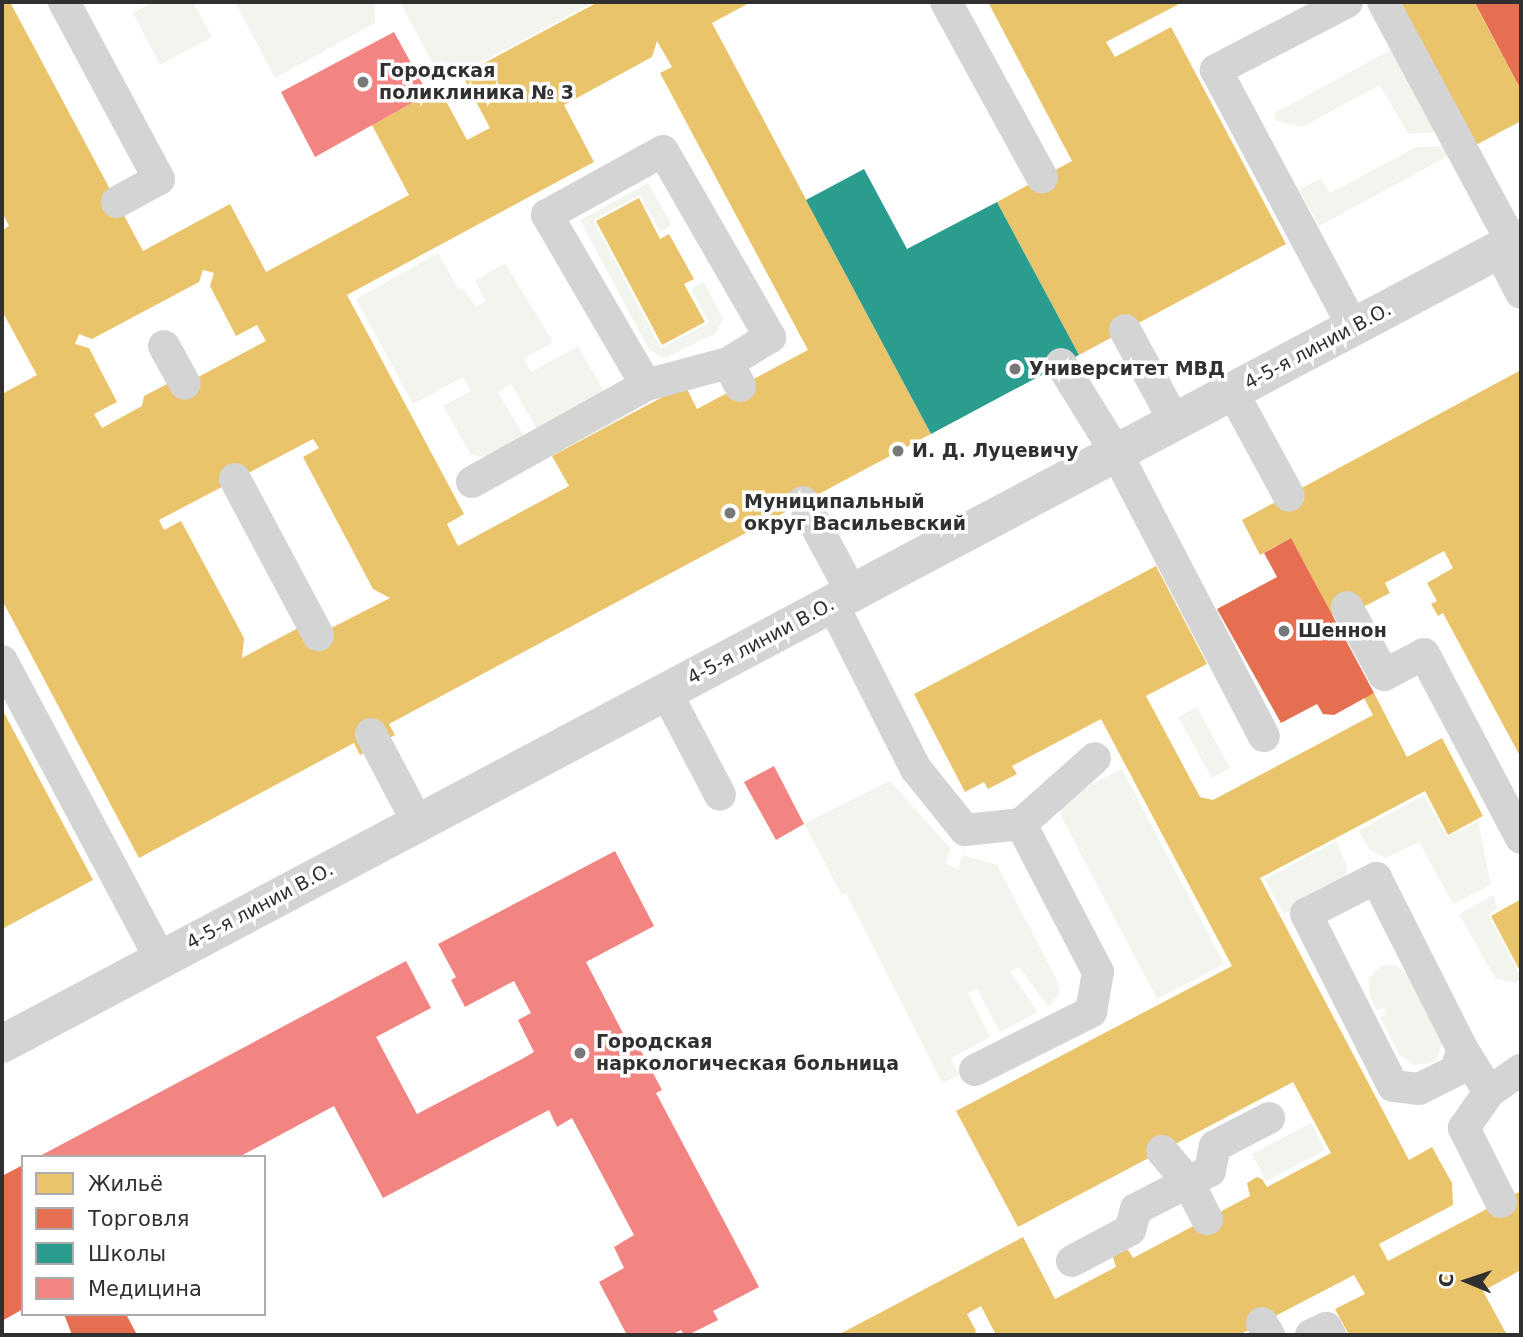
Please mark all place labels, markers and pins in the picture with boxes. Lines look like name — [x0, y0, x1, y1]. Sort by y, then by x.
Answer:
place label: Городская поликлиника № 3 — [379, 60, 574, 104]
marker: Городская поликлиника № 3 — [353, 72, 373, 92]
place label: Университет МВД — [1029, 358, 1225, 380]
marker: Университет МВД — [1007, 361, 1023, 377]
place label: И. Д. Луцевичу — [912, 440, 1078, 462]
marker: И. Д. Луцевичу — [890, 443, 906, 459]
place label: Муниципальный округ Васильевский — [744, 491, 966, 535]
marker: Муниципальный округ Васильевский — [722, 505, 738, 521]
place label: Шеннон — [1298, 620, 1387, 642]
marker: Шеннон — [1276, 623, 1292, 639]
place label: Городская наркологическая больница — [596, 1031, 899, 1075]
marker: Городская наркологическая больница — [570, 1043, 590, 1063]

